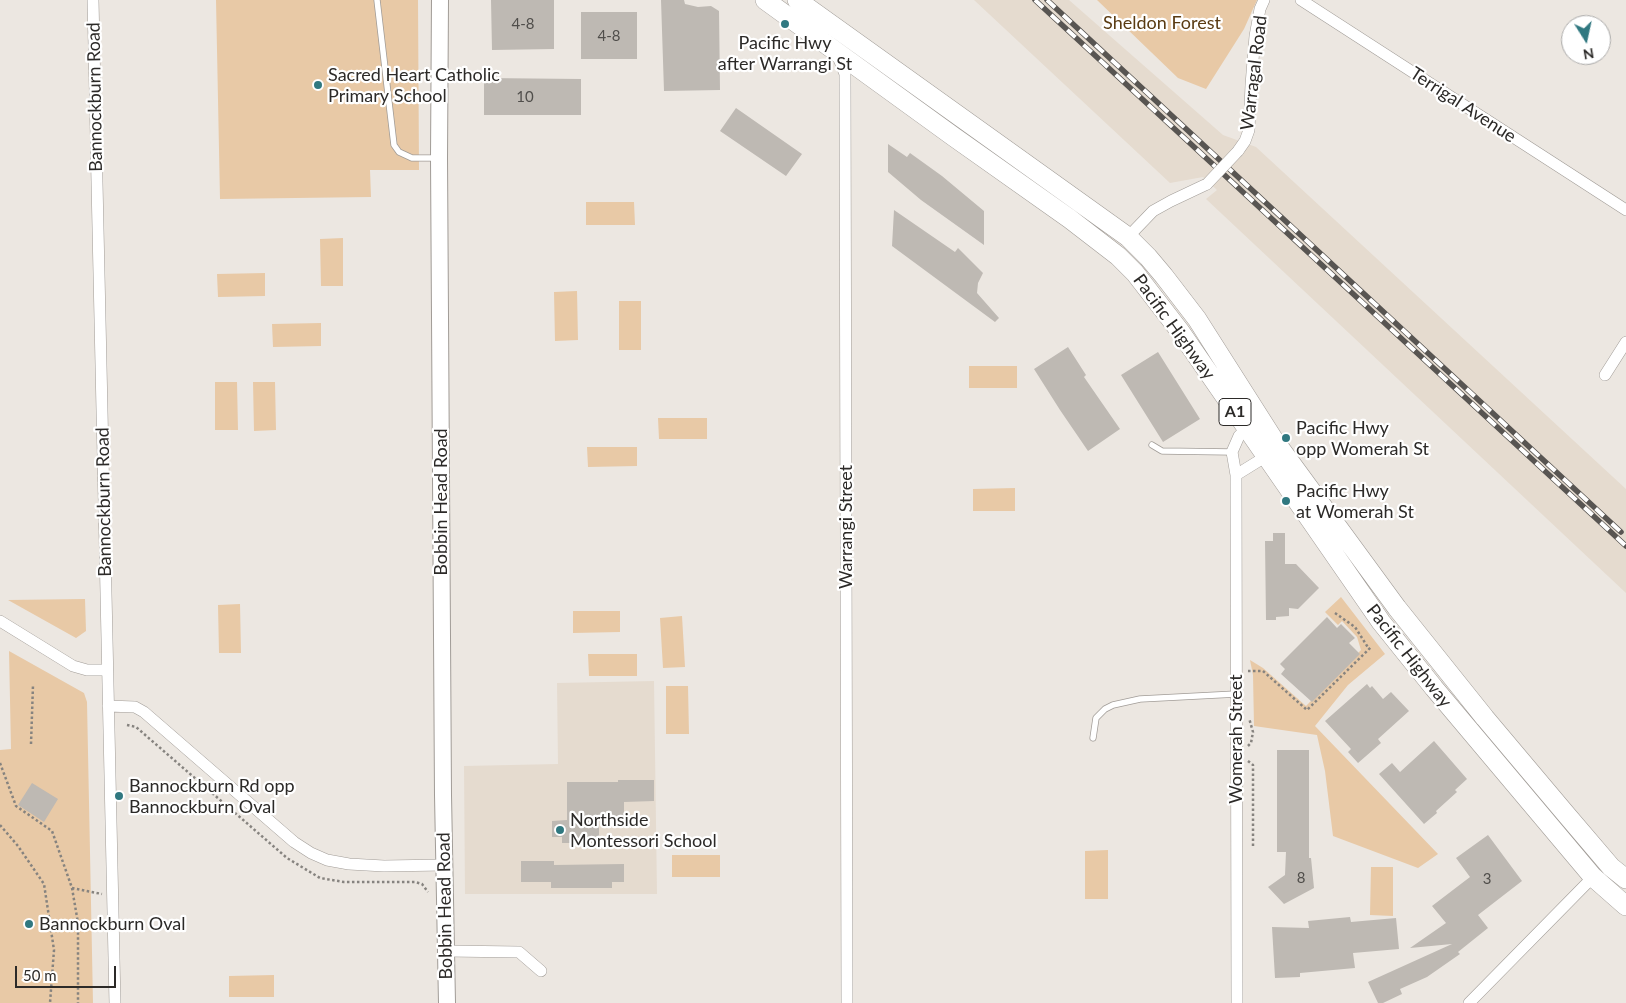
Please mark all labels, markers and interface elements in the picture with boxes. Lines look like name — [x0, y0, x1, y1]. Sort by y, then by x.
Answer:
park label: Sheldon Forest — [1103, 12, 1221, 34]
street label: Warragal Road — [1236, 14, 1272, 132]
house number: 4-8 — [512, 15, 534, 33]
north arrow — [1561, 15, 1611, 65]
marker: Pacific Hwy after Warrangi St — [779, 18, 791, 30]
street label: Bannockburn Road — [83, 22, 107, 172]
house number: 4-8 — [598, 27, 620, 45]
place label: Pacific Hwy after Warrangi St — [718, 32, 852, 74]
text: N — [1582, 45, 1595, 64]
street label: Terrigal Avenue — [1406, 63, 1520, 147]
place label: Sacred Heart Catholic Primary School — [328, 64, 500, 106]
marker: Sacred Heart Catholic Primary School — [312, 79, 324, 91]
house number: 10 — [516, 88, 534, 106]
street label: Pacific Highway — [1128, 270, 1220, 384]
road number: A1 — [1219, 398, 1251, 426]
place label: Pacific Hwy opp Womerah St — [1296, 417, 1429, 459]
street label: Bannockburn Road — [92, 427, 116, 577]
street label: Bobbin Head Road — [430, 428, 452, 576]
marker: Pacific Hwy opp Womerah St — [1280, 432, 1292, 444]
street label: Warrangi Street — [835, 465, 857, 589]
place label: Pacific Hwy at Womerah St — [1296, 480, 1414, 522]
marker: Pacific Hwy at Womerah St — [1280, 495, 1292, 507]
street label: Pacific Highway — [1362, 600, 1456, 712]
street label: Womerah Street — [1225, 674, 1247, 804]
place label: Bannockburn Rd opp Bannockburn Oval — [129, 775, 295, 818]
marker: Bannockburn Rd opp Bannockburn Oval — [113, 790, 125, 802]
place label: Northside Montessori School — [570, 809, 717, 852]
marker: Northside Montessori School — [554, 824, 566, 836]
street label: Bobbin Head Road — [433, 832, 457, 980]
house number: 8 — [1297, 869, 1305, 887]
house number: 3 — [1483, 870, 1491, 888]
place label: Bannockburn Oval — [39, 913, 185, 935]
marker: Bannockburn Oval — [23, 918, 35, 930]
scale bar — [18, 956, 119, 988]
text: 50 m — [23, 966, 57, 984]

